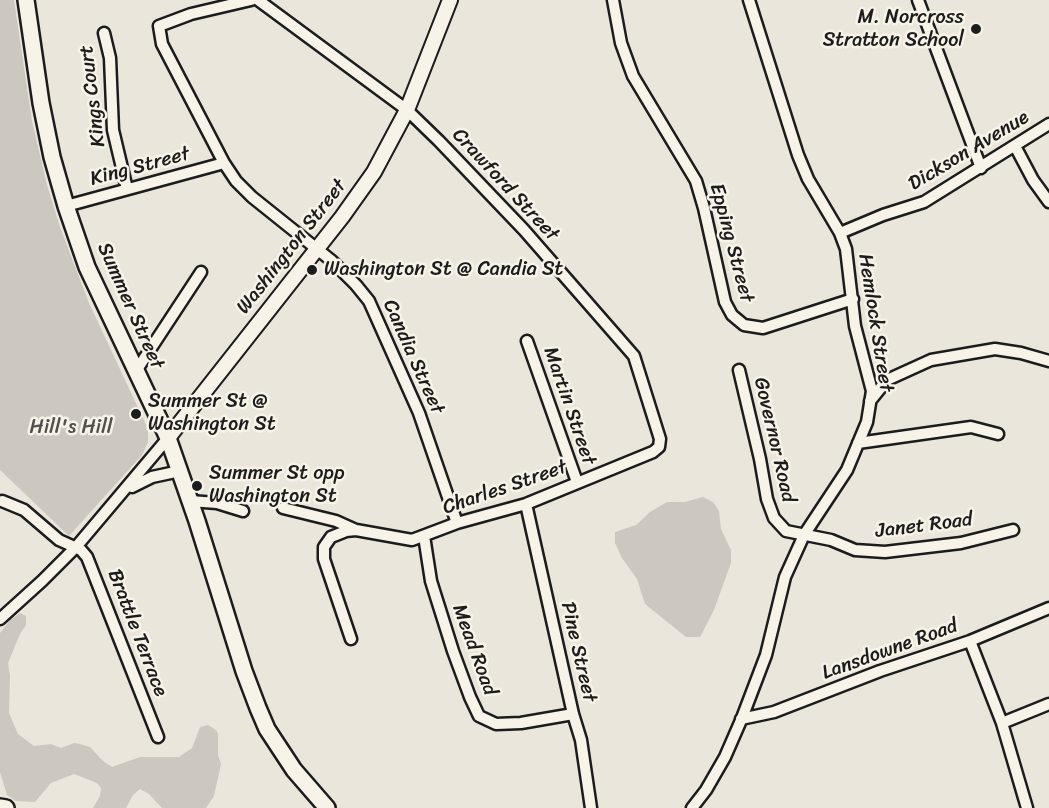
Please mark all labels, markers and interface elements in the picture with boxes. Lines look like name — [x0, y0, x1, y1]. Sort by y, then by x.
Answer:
place label: M. Norcross Stratton School — [823, 6, 964, 53]
marker: M. Norcross Stratton School — [969, 22, 983, 36]
street label: Kings Court — [75, 44, 111, 148]
street label: Dickson Avenue — [904, 106, 1034, 196]
street label: Crawford Street — [447, 124, 563, 246]
street label: King Street — [88, 142, 192, 192]
street label: Washington Street — [232, 175, 352, 319]
street label: Epping Street — [704, 181, 758, 305]
street label: Summer Street — [91, 239, 169, 373]
street label: Hemlock Street — [852, 252, 898, 394]
place label: Washington St @ Candia St — [324, 258, 563, 282]
marker: Washington St @ Candia St — [305, 263, 319, 277]
street label: Candia Street — [377, 296, 449, 418]
street label: Martin Street — [538, 344, 600, 468]
street label: Governor Road — [748, 375, 800, 505]
place label: Summer St @ Washington St — [148, 390, 276, 437]
marker: Summer St @ Washington St — [129, 407, 143, 421]
park label: Hill's Hill — [29, 416, 113, 440]
street label: Charles Street — [440, 456, 570, 520]
place label: Summer St opp Washington St — [209, 462, 344, 509]
marker: Summer St opp Washington St — [190, 479, 204, 493]
street label: Janet Road — [874, 508, 974, 544]
street label: Brattle Terrace — [102, 566, 172, 700]
street label: Pine Street — [555, 600, 601, 704]
street label: Mead Road — [446, 601, 502, 699]
street label: Lansdowne Road — [819, 614, 961, 686]

